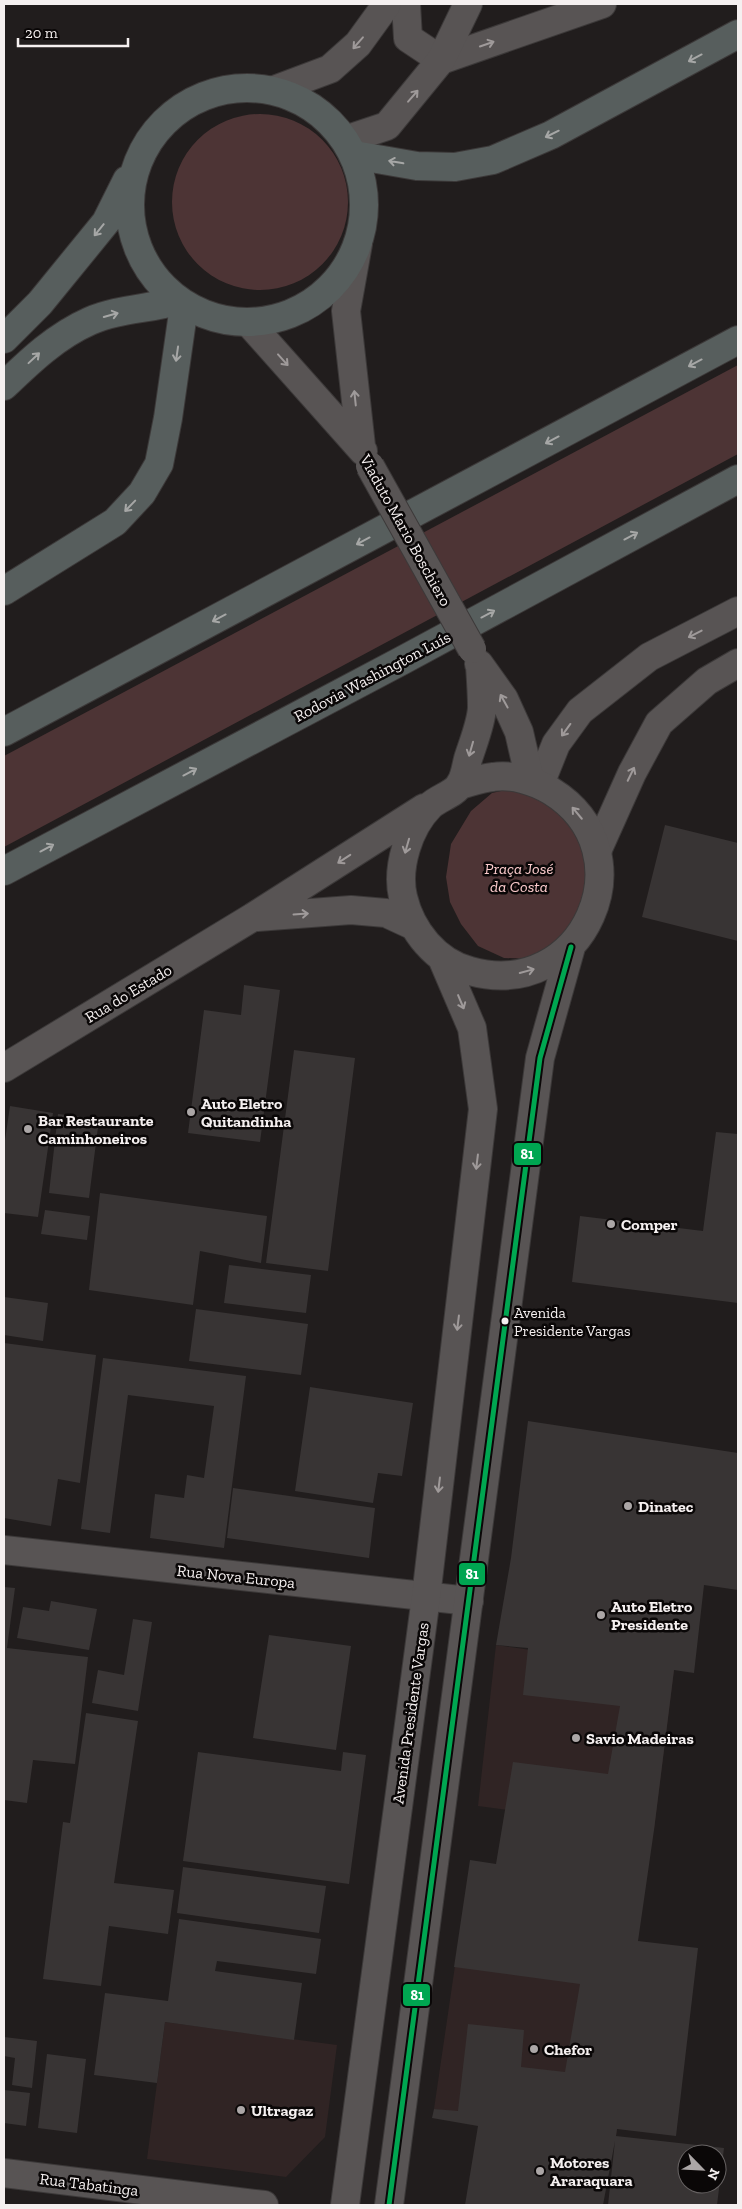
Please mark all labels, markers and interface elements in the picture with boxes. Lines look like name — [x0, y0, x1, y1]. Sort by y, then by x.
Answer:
scale bar — [18, 15, 128, 47]
text: 20 m — [25, 24, 58, 42]
one-way arrow — [352, 36, 364, 49]
one-way arrow — [479, 39, 495, 48]
one-way arrow — [689, 53, 703, 63]
one-way arrow — [407, 89, 419, 102]
one-way arrow — [545, 130, 560, 139]
one-way arrow — [388, 157, 404, 167]
one-way arrow — [94, 224, 105, 237]
one-way arrow — [103, 309, 119, 319]
one-way arrow — [172, 346, 182, 362]
one-way arrow — [28, 352, 40, 364]
one-way arrow — [277, 353, 289, 366]
one-way arrow — [688, 358, 703, 368]
one-way arrow — [350, 390, 360, 406]
one-way arrow — [545, 435, 560, 445]
street label: Viaduto Mario Boschiero — [355, 450, 455, 609]
one-way arrow — [124, 500, 136, 512]
one-way arrow — [624, 531, 638, 541]
one-way arrow — [355, 536, 370, 546]
one-way arrow — [481, 608, 495, 618]
one-way arrow — [212, 613, 227, 623]
street label: Rodovia Washington Luís — [291, 627, 454, 726]
one-way arrow — [688, 630, 703, 639]
one-way arrow — [499, 694, 509, 709]
one-way arrow — [561, 723, 572, 736]
one-way arrow — [466, 740, 475, 756]
one-way arrow — [183, 767, 198, 777]
one-way arrow — [626, 767, 636, 782]
one-way arrow — [571, 807, 582, 820]
one-way arrow — [402, 838, 411, 854]
one-way arrow — [39, 843, 54, 852]
one-way arrow — [338, 854, 352, 864]
park label: Praça José da Costa — [485, 859, 553, 896]
one-way arrow — [293, 909, 309, 918]
street label: Rua do Estado — [81, 960, 175, 1027]
one-way arrow — [519, 966, 535, 976]
one-way arrow — [457, 994, 467, 1009]
place label: Auto Eletro Quitandinha — [201, 1094, 291, 1131]
marker: Auto Eletro Quitandinha — [185, 1106, 197, 1118]
place label: Bar Restaurante Caminhoneiros — [38, 1111, 154, 1148]
marker: Bar Restaurante Caminhoneiros — [22, 1123, 34, 1135]
line badge: 81 — [513, 1142, 542, 1166]
text: 81 — [520, 1146, 534, 1163]
one-way arrow — [472, 1153, 482, 1169]
place label: Comper — [621, 1215, 678, 1234]
marker: Comper — [605, 1218, 617, 1230]
place label: Avenida Presidente Vargas — [514, 1304, 630, 1340]
one-way arrow — [453, 1315, 463, 1331]
marker: Avenida Presidente Vargas — [500, 1316, 510, 1326]
one-way arrow — [434, 1476, 444, 1492]
place label: Dinatec — [638, 1497, 694, 1516]
marker: Dinatec — [622, 1500, 634, 1512]
street label: Rua Nova Europa — [176, 1561, 296, 1592]
line badge: 81 — [458, 1562, 486, 1586]
text: 81 — [465, 1566, 479, 1583]
place label: Auto Eletro Presidente — [611, 1597, 693, 1634]
marker: Auto Eletro Presidente — [595, 1609, 607, 1621]
street label: Avenida Presidente Vargas — [388, 1621, 433, 1805]
place label: Savio Madeiras — [586, 1729, 694, 1748]
marker: Savio Madeiras — [570, 1732, 582, 1744]
line badge: 81 — [402, 1983, 431, 2007]
text: 81 — [410, 1987, 424, 2004]
place label: Chefor — [544, 2040, 592, 2059]
marker: Chefor — [528, 2043, 540, 2055]
place label: Ultragaz — [251, 2101, 314, 2120]
marker: Ultragaz — [235, 2104, 247, 2116]
north arrow — [677, 2144, 727, 2194]
place label: Motores Araraquara — [550, 2153, 633, 2190]
marker: Motores Araraquara — [534, 2165, 546, 2177]
text: N — [703, 2166, 723, 2183]
street label: Rua Tabatinga — [38, 2169, 140, 2200]

